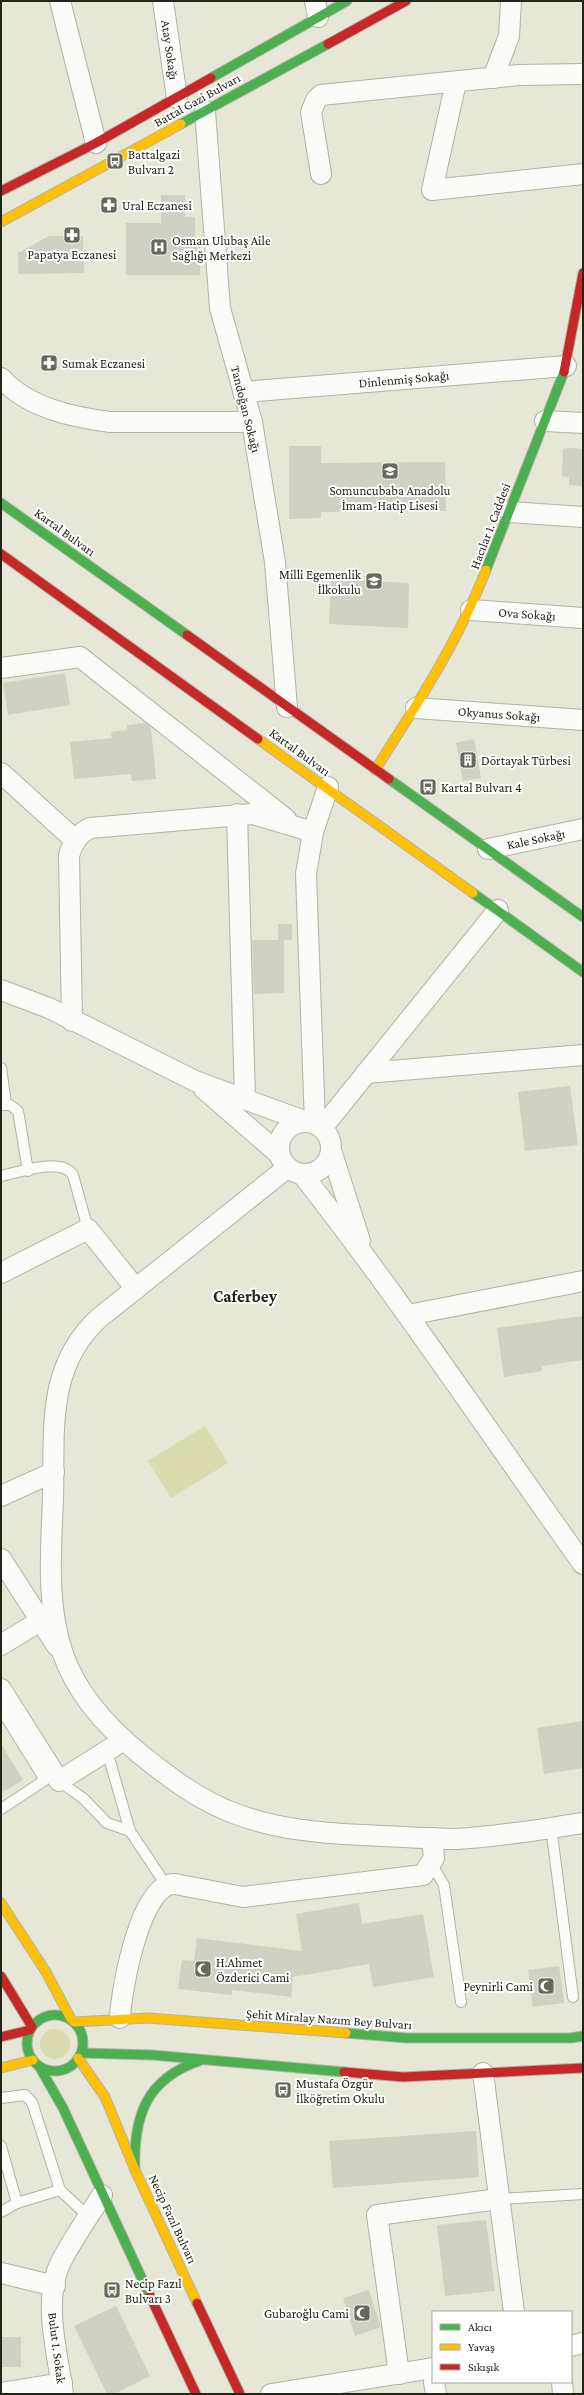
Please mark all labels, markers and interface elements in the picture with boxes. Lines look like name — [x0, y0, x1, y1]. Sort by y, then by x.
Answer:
street label: Atay Sokağı — [158, 19, 182, 81]
street label: Battal Gazi Bulvarı — [151, 70, 243, 130]
place label: Battalgazi Bulvarı 2 — [128, 147, 181, 177]
bus stop icon: Battalgazi Bulvarı 2 — [105, 151, 125, 171]
pharmacy icon: Ural Eczanesi — [99, 195, 119, 215]
place label: Ural Eczanesi — [122, 198, 192, 213]
pharmacy icon: Papatya Eczanesi — [62, 225, 82, 245]
place label: Osman Ulubaş Aile Sağlığı Merkezi — [172, 233, 271, 263]
hospital icon: Osman Ulubaş Aile Sağlığı Merkezi — [149, 237, 169, 257]
place label: Papatya Eczanesi — [28, 247, 117, 262]
pharmacy icon: Sumak Eczanesi — [39, 353, 59, 373]
place label: Sumak Eczanesi — [62, 356, 146, 371]
street label: Tandoğan Sokağı — [228, 364, 264, 455]
street label: Dinlenmiş Sokağı — [358, 368, 451, 390]
school or university icon: Somuncubaba Anadolu İmam-Hatip Lisesi — [380, 461, 400, 481]
street label: Hacılar 1. Caddesi — [467, 480, 514, 571]
place label: Somuncubaba Anadolu İmam-Hatip Lisesi — [330, 483, 451, 513]
street label: Kartal Bulvarı — [32, 505, 99, 559]
place label: Milli Egemenlik İlkokulu — [279, 567, 362, 597]
school or university icon: Milli Egemenlik İlkokulu — [364, 571, 384, 591]
street label: Ova Sokağı — [498, 605, 557, 624]
street label: Okyanus Sokağı — [457, 704, 541, 724]
street label: Kartal Bulvarı — [267, 725, 334, 779]
building icon: Dörtayak Türbesi — [458, 750, 478, 770]
place label: Dörtayak Türbesi — [481, 753, 571, 768]
bus stop icon: Kartal Bulvarı 4 — [418, 777, 438, 797]
place label: Kartal Bulvarı 4 — [441, 780, 522, 795]
street label: Kale Sokağı — [505, 825, 567, 853]
district label: Caferbey — [213, 1287, 278, 1306]
place label: H.Ahmet Özderici Cami — [216, 1955, 290, 1985]
mosque icon: H.Ahmet Özderici Cami — [193, 1959, 213, 1979]
mosque icon: Peynirli Cami — [536, 1976, 556, 1996]
place label: Peynirli Cami — [463, 1979, 534, 1994]
street label: Şehit Miralay Nazım Bey Bulvarı — [246, 2006, 413, 2032]
place label: Mustafa Özgür İlköğretim Okulu — [296, 2076, 385, 2106]
bus stop icon: Mustafa Özgür İlköğretim Okulu — [273, 2080, 293, 2100]
street label: Necip Fazıl Bulvarı — [146, 2172, 200, 2266]
place label: Necip Fazıl Bulvarı 3 — [125, 2276, 182, 2306]
bus stop icon: Necip Fazıl Bulvarı 3 — [102, 2280, 122, 2300]
mosque icon: Gubaroğlu Cami — [352, 2303, 372, 2323]
place label: Gubaroğlu Cami — [264, 2306, 350, 2321]
legend — [432, 2311, 572, 2383]
street label: Bulut 1. Sokak — [45, 2312, 69, 2385]
text: Akıcı — [468, 2320, 492, 2334]
text: Yavaş — [468, 2340, 495, 2354]
text: Sıkışık — [468, 2360, 499, 2374]

